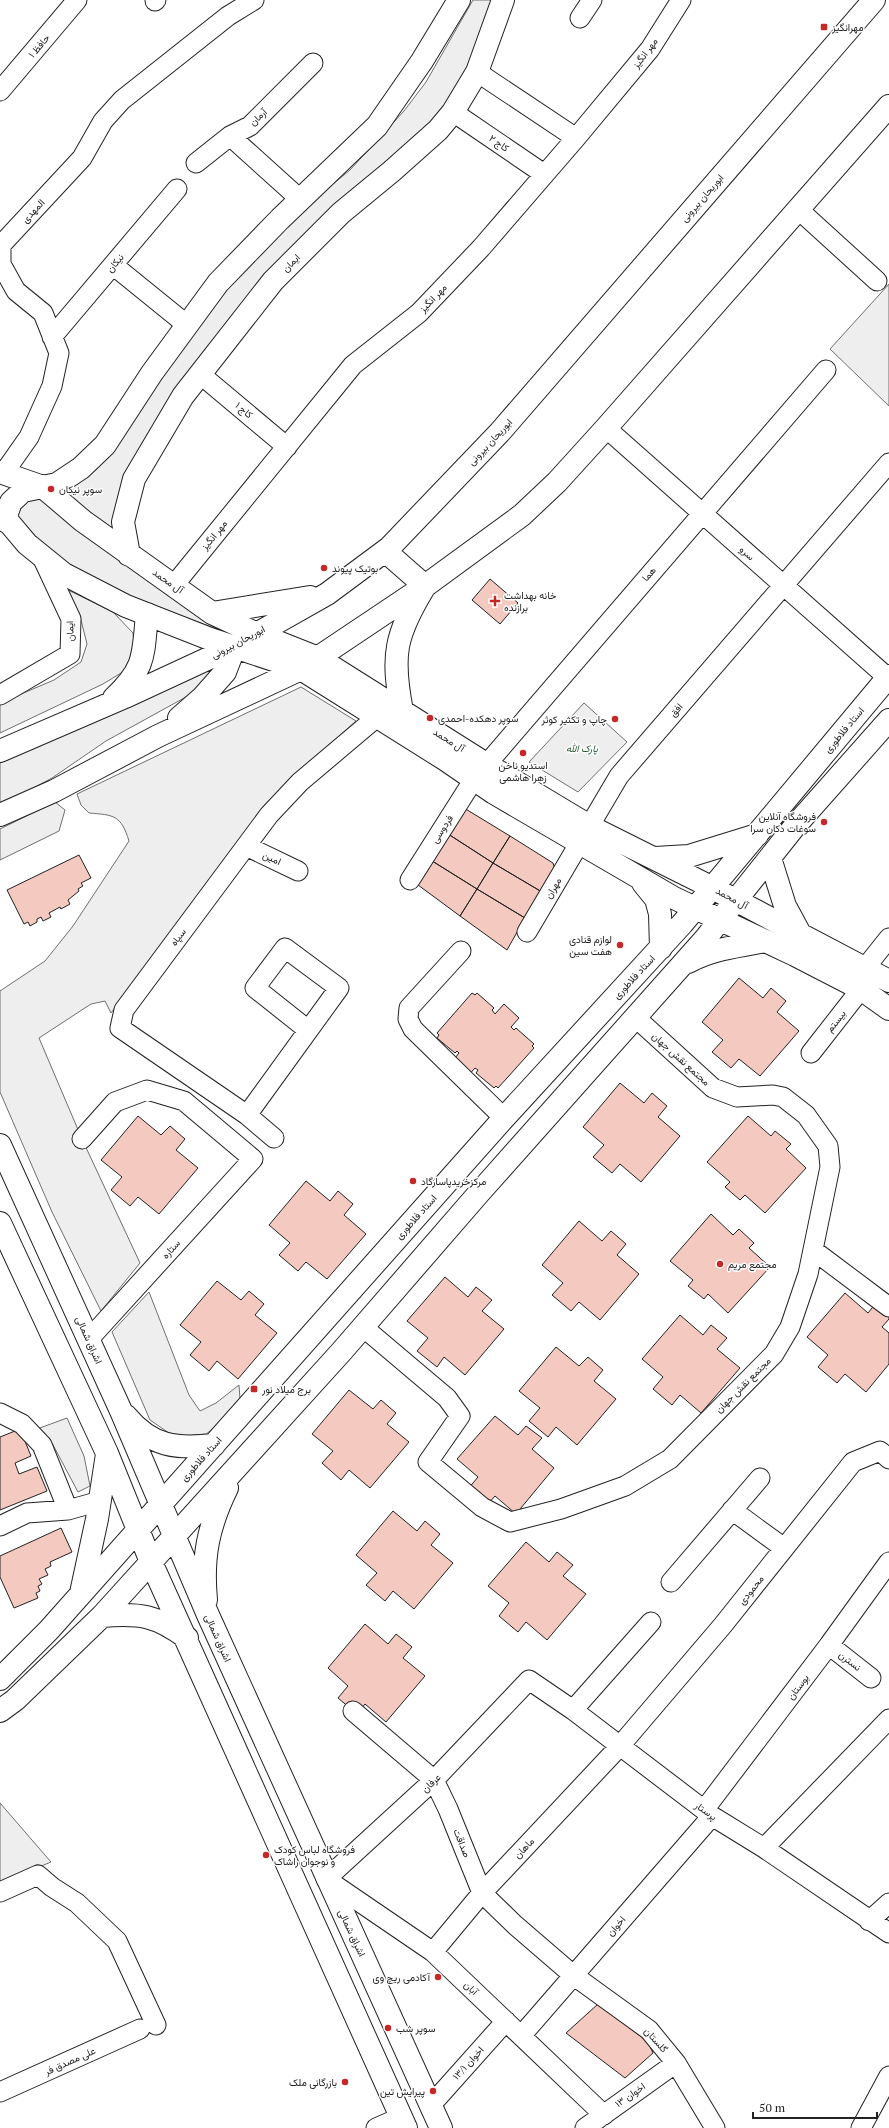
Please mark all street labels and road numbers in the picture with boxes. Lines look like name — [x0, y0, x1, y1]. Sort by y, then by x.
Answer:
street label: حافظ ۱ — [25, 31, 53, 60]
street label: مهر انگیز — [629, 35, 661, 72]
street label: آرمان — [246, 105, 270, 128]
street label: کاج ۲ — [486, 132, 512, 155]
street label: ابوریحان بیرونی — [678, 171, 726, 225]
street label: المهدی — [19, 196, 47, 226]
street label: نیکان — [103, 251, 127, 275]
street label: ایمان — [279, 251, 303, 275]
street label: مهر انگیز — [416, 281, 450, 316]
street label: کاج ۱ — [233, 399, 256, 421]
street label: ابوریحان بیرونی — [465, 416, 515, 468]
street label: مهر انگیز — [197, 517, 230, 553]
street label: سرو — [737, 543, 757, 563]
street label: هما — [639, 564, 659, 584]
street label: آل محمد — [150, 566, 187, 597]
street label: ایمان — [63, 620, 77, 642]
street label: ابوریحان بیرونی — [209, 622, 267, 662]
street label: افق — [667, 701, 685, 719]
street label: استاد فلاطوری — [821, 704, 867, 756]
street label: آل محمد — [431, 725, 468, 755]
street label: فردوسی — [428, 812, 456, 846]
street label: امین — [261, 848, 283, 868]
street label: مهران — [542, 875, 564, 901]
street label: آل محمد — [713, 884, 751, 912]
street label: سپاه — [167, 925, 190, 949]
street label: استاد فلاطوری — [610, 952, 658, 1002]
street label: بیستم — [823, 1007, 849, 1035]
street label: مجتمع نقش جهان — [649, 1030, 713, 1088]
street label: استاد فلاطوری — [392, 1192, 440, 1242]
street label: ستاره — [159, 1237, 183, 1261]
street label: اشراق شمالی — [73, 1314, 105, 1366]
street label: مجتمع نقش جهان — [712, 1354, 774, 1416]
street label: استاد فلاطوری — [177, 1434, 225, 1484]
street label: محمودی — [735, 1573, 767, 1607]
street label: اشراق شمالی — [202, 1612, 234, 1664]
street label: نسترن — [836, 1648, 864, 1674]
street label: بوستان — [784, 1672, 812, 1702]
street label: عرفان — [418, 1771, 444, 1795]
street label: پرستار — [691, 1798, 720, 1824]
street label: صداقت — [450, 1827, 474, 1859]
street label: ماهان — [511, 1835, 537, 1861]
street label: اشراق شمالی — [335, 1907, 369, 1959]
street label: اخوان — [604, 1913, 628, 1939]
street label: آبان — [461, 1978, 481, 1998]
street label: گلستان — [641, 2025, 671, 2056]
street label: اخوان ۱۳/۱ — [450, 2043, 486, 2083]
street label: علی مصدق فر — [42, 2044, 97, 2078]
street label: اخوان ۱۳ — [612, 2080, 648, 2110]

